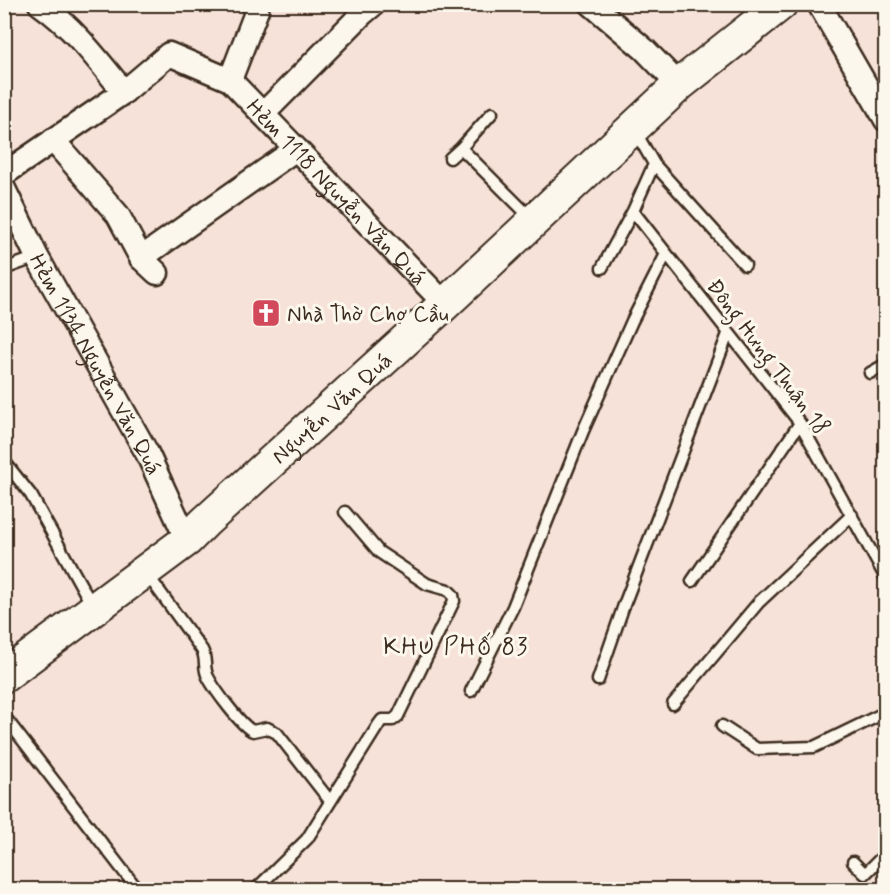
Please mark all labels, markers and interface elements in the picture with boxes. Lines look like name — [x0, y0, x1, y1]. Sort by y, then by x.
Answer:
street label: Hẻm 1118 Nguyễn Văn Quá — [240, 94, 432, 292]
street label: Hẻm 1134 Nguyễn Văn Quá — [22, 249, 167, 480]
street label: Đông Hưng Thuận 18 — [697, 274, 835, 443]
church icon: Nhà Thờ Chợ Cầu — [250, 297, 282, 329]
place label: Nhà Thờ Chợ Cầu — [287, 301, 449, 329]
street label: Nguyễn Văn Quá — [266, 347, 399, 471]
district label: KHU PHỐ 83 — [383, 632, 529, 663]

